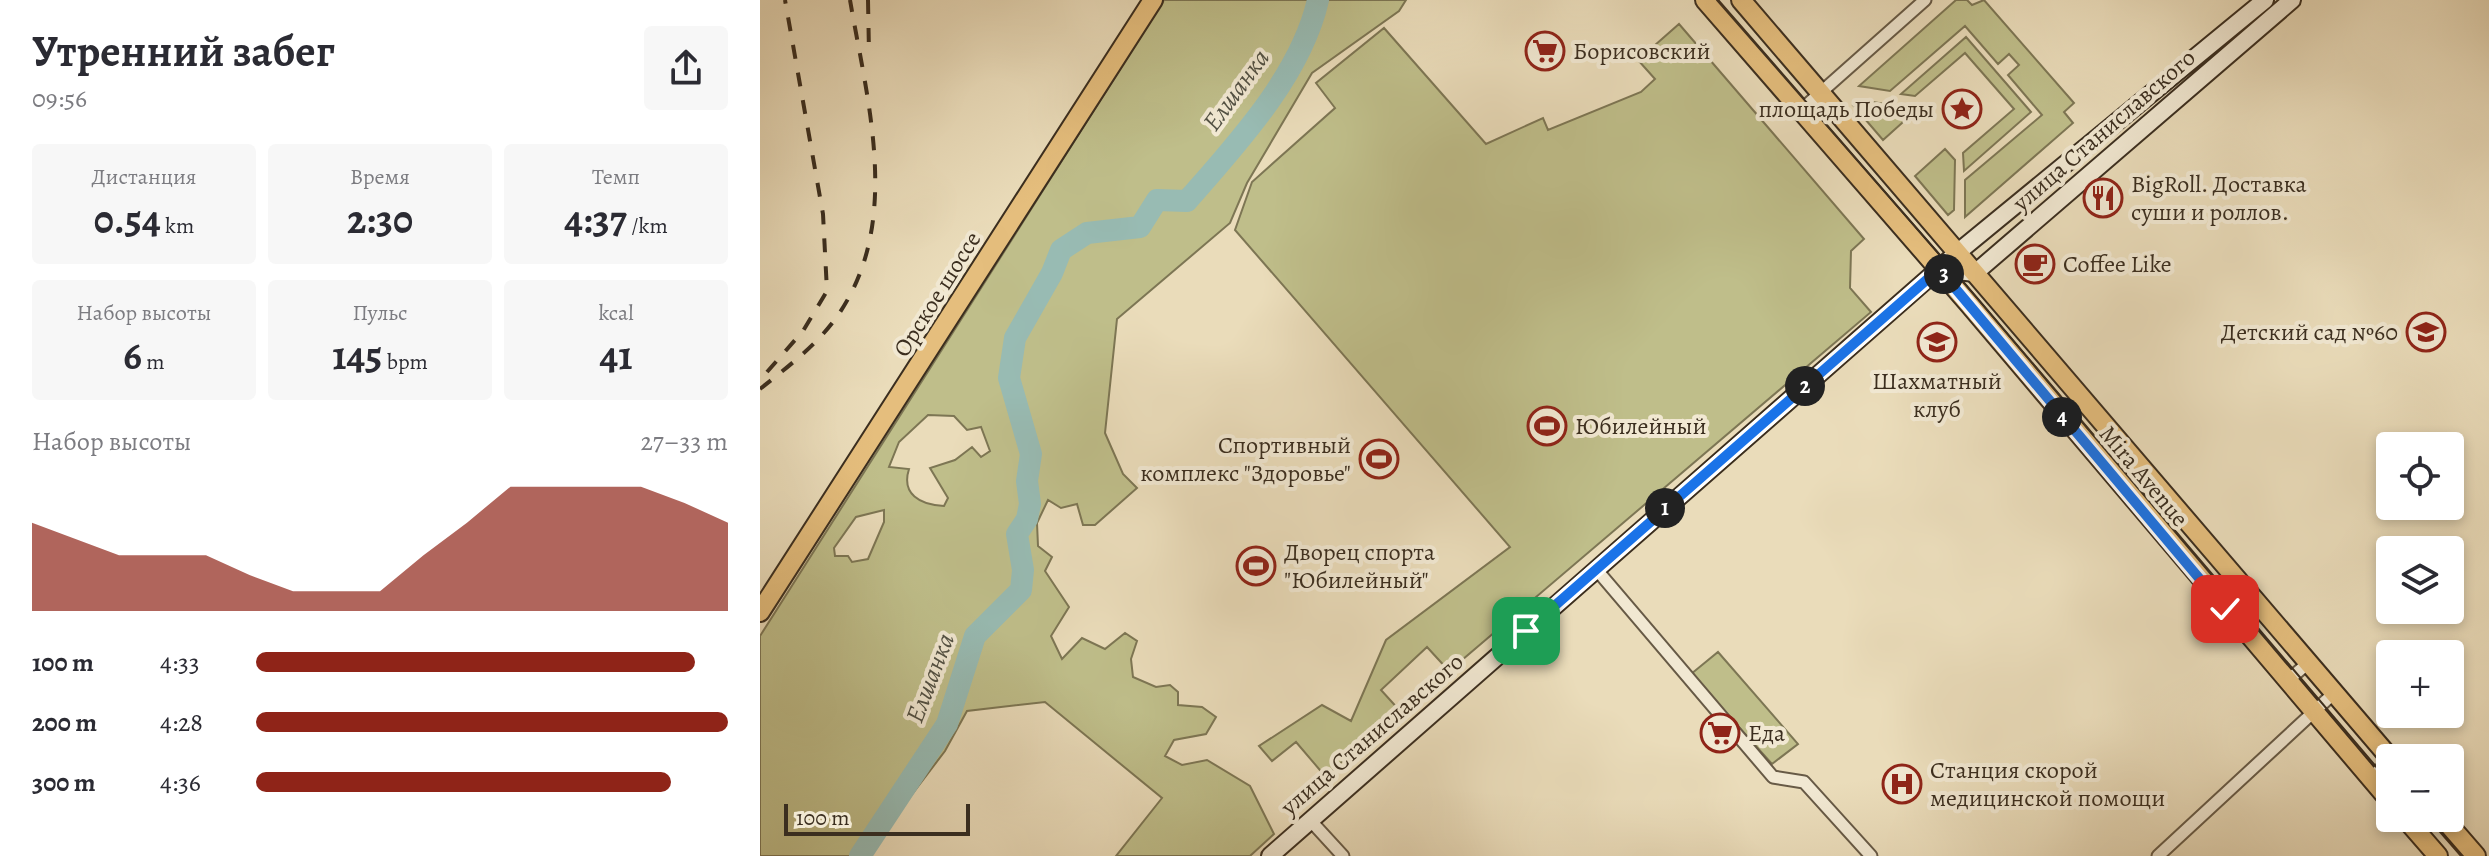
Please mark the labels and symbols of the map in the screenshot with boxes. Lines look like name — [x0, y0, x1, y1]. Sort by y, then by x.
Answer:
supermarket icon: Борисовский — [1524, 30, 1566, 72]
place label: Борисовский — [1573, 35, 1711, 67]
water label: Елшанка — [1194, 42, 1278, 138]
street label: улица Станиславского — [2005, 42, 2202, 219]
place icon: площадь Победы — [1941, 88, 1983, 130]
place label: площадь Победы — [1758, 93, 1934, 125]
place label: BigRoll. Доставка суши и роллов. — [2131, 168, 2307, 228]
restaurant icon: BigRoll. Доставка суши и роллов. — [2082, 177, 2124, 219]
street label: Орское шоссе — [886, 225, 988, 363]
cafe icon: Coffee Like — [2014, 243, 2056, 285]
place label: Coffee Like — [2063, 248, 2172, 280]
pin: 3 — [1924, 254, 1964, 294]
school or university icon: Детский сад №60 — [2405, 311, 2447, 353]
place label: Детский сад №60 — [2221, 316, 2398, 348]
school or university icon: Шахматный клуб — [1916, 321, 1958, 363]
place label: Шахматный клуб — [1872, 365, 2002, 425]
pin: 2 — [1785, 366, 1825, 406]
pin: 4 — [2042, 397, 2082, 437]
sports icon: Юбилейный — [1526, 405, 1568, 447]
place label: Юбилейный — [1575, 410, 1707, 442]
street label: Mira Avenue — [2092, 419, 2196, 533]
place label: Спортивный комплекс "Здоровье" — [1140, 429, 1351, 489]
sports icon: Спортивный комплекс "Здоровье" — [1358, 438, 1400, 480]
pin: 1 — [1645, 488, 1685, 528]
place label: Дворец спорта "Юбилейный" — [1284, 536, 1435, 596]
sports icon: Дворец спорта "Юбилейный" — [1235, 545, 1277, 587]
pin — [2191, 575, 2259, 643]
pin — [1492, 597, 1560, 665]
water label: Елшанка — [897, 628, 963, 728]
street label: улица Станиславского — [1273, 646, 1470, 823]
supermarket icon: Еда — [1699, 712, 1741, 754]
place label: Еда — [1748, 717, 1785, 749]
place label: Станция скорой медицинской помощи — [1930, 754, 2165, 814]
hospital icon: Станция скорой медицинской помощи — [1881, 763, 1923, 805]
scale bar — [784, 800, 970, 836]

